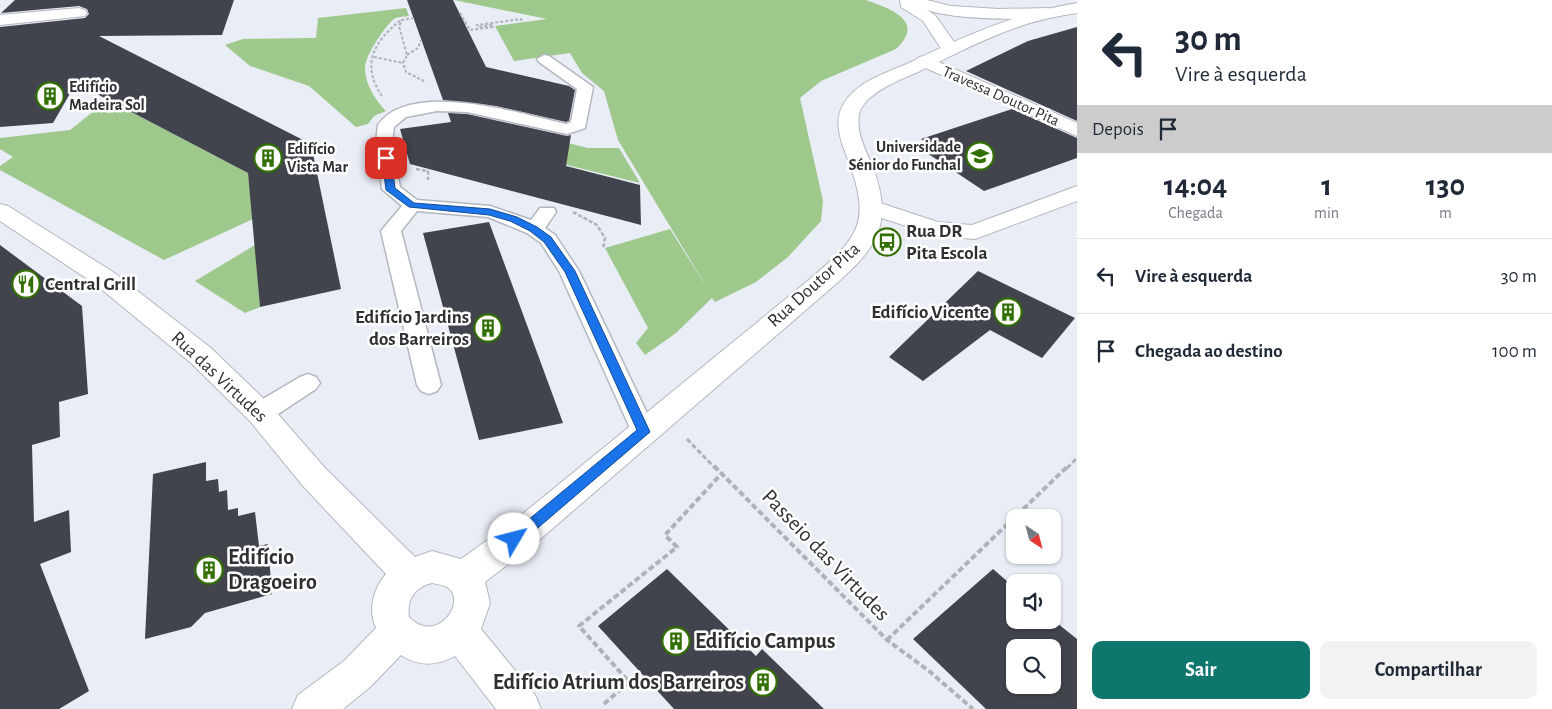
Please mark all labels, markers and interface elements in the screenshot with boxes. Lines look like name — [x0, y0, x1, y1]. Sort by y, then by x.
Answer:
icon: left — [1092, 20, 1157, 85]
text: 30 m — [1175, 22, 1242, 57]
street label: Travessa Doutor Pita — [940, 63, 1062, 129]
text: Vire à esquerda — [1175, 63, 1307, 85]
place label: Edifício Madeira Sol — [69, 79, 145, 113]
building icon: Edifício Madeira Sol — [35, 81, 65, 111]
icon: arrive — [1154, 115, 1182, 143]
text: Depois — [1092, 120, 1144, 139]
pin — [365, 137, 407, 179]
place label: Universidade Sénior do Funchal — [849, 139, 961, 173]
place label: Edifício Vista Mar — [287, 141, 348, 175]
school or university icon: Universidade Sénior do Funchal — [965, 141, 995, 171]
building icon: Edifício Vista Mar — [253, 143, 283, 173]
icon: arrive — [372, 144, 400, 172]
text: 14:04 — [1164, 171, 1227, 201]
text: 1 — [1321, 171, 1332, 201]
text: 130 — [1426, 171, 1465, 201]
text: Chegada — [1168, 205, 1223, 221]
text: min — [1314, 205, 1339, 221]
text: m — [1439, 205, 1452, 221]
place label: Rua DR Pita Escola — [906, 222, 988, 263]
bus stop icon: Rua DR Pita Escola — [872, 227, 902, 257]
street label: Rua Doutor Pita — [764, 239, 864, 331]
icon: left — [1092, 262, 1120, 290]
text: Vire à esquerda — [1135, 267, 1252, 286]
text: 30 m — [1501, 267, 1537, 286]
restaurant icon: Central Grill — [11, 269, 41, 299]
place label: Central Grill — [45, 275, 136, 294]
building icon: Edifício Vicente — [993, 297, 1023, 327]
place label: Edifício Vicente — [871, 303, 989, 322]
place label: Edifício Jardins dos Barreiros — [355, 308, 469, 349]
building icon: Edifício Jardins dos Barreiros — [473, 313, 503, 343]
street label: Rua das Virtudes — [167, 328, 271, 426]
icon: arrive — [1092, 337, 1120, 365]
text: Chegada ao destino — [1135, 342, 1283, 361]
text: 100 m — [1492, 342, 1537, 361]
street label: Passeio das Virtudes — [758, 485, 894, 625]
north arrow — [1006, 509, 1061, 564]
map controls — [1006, 509, 1061, 694]
position arrow — [487, 512, 539, 564]
place label: Edifício Dragoeiro — [228, 546, 317, 593]
building icon: Edifício Dragoeiro — [194, 555, 224, 585]
button: sound — [1006, 574, 1061, 629]
building icon: Edifício Campus — [661, 626, 691, 656]
place label: Edifício Campus — [695, 630, 835, 652]
button: search — [1006, 639, 1061, 694]
button: Sair — [1092, 641, 1310, 699]
button: Compartilhar — [1320, 641, 1537, 699]
building icon: Edifício Atrium dos Barreiros — [748, 667, 778, 697]
place label: Edifício Atrium dos Barreiros — [493, 671, 744, 693]

